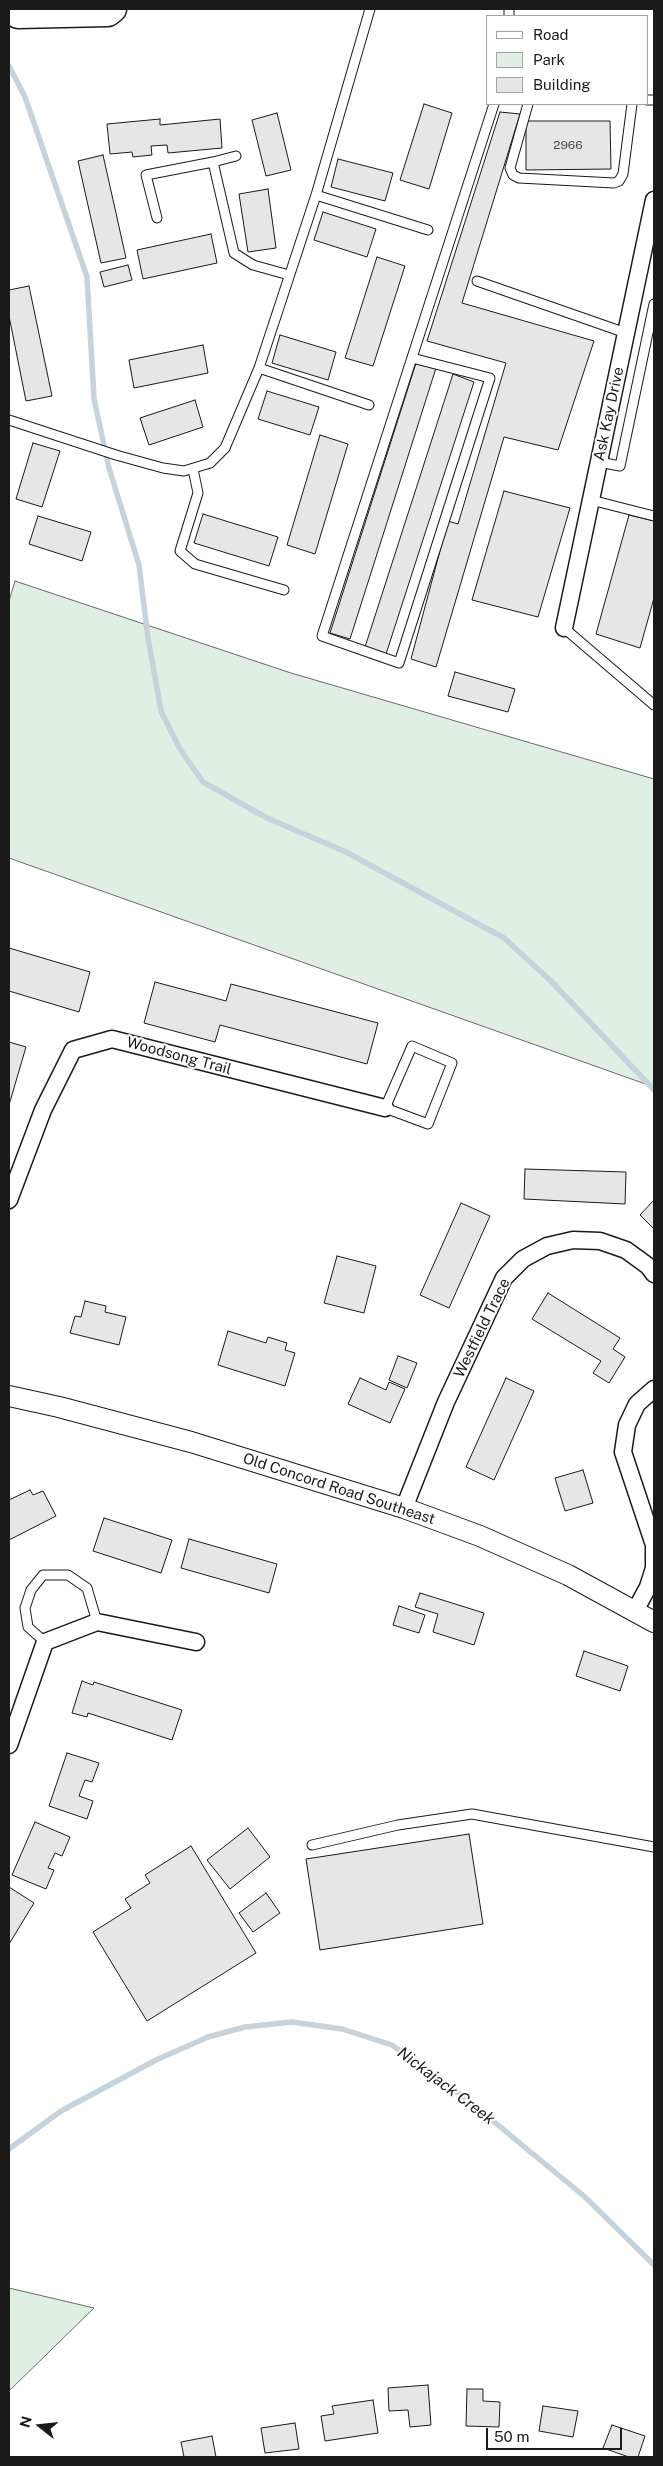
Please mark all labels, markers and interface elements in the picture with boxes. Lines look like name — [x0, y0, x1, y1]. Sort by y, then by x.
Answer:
legend — [486, 15, 648, 105]
text: Road — [533, 26, 569, 43]
text: Park — [533, 51, 565, 68]
text: Building — [533, 76, 591, 93]
house number: 2966 — [553, 138, 583, 152]
street label: Ask Kay Drive — [590, 365, 628, 463]
street label: Woodsong Trail — [125, 1033, 233, 1079]
street label: Westfield Trace — [450, 1275, 514, 1381]
street label: Old Concord Road Southeast — [241, 1449, 437, 1529]
water label: Nickajack Creek — [394, 2043, 498, 2129]
north arrow — [15, 2401, 65, 2451]
text: N — [16, 2414, 35, 2429]
scale bar — [488, 2418, 624, 2450]
text: 50 m — [494, 2428, 529, 2445]

